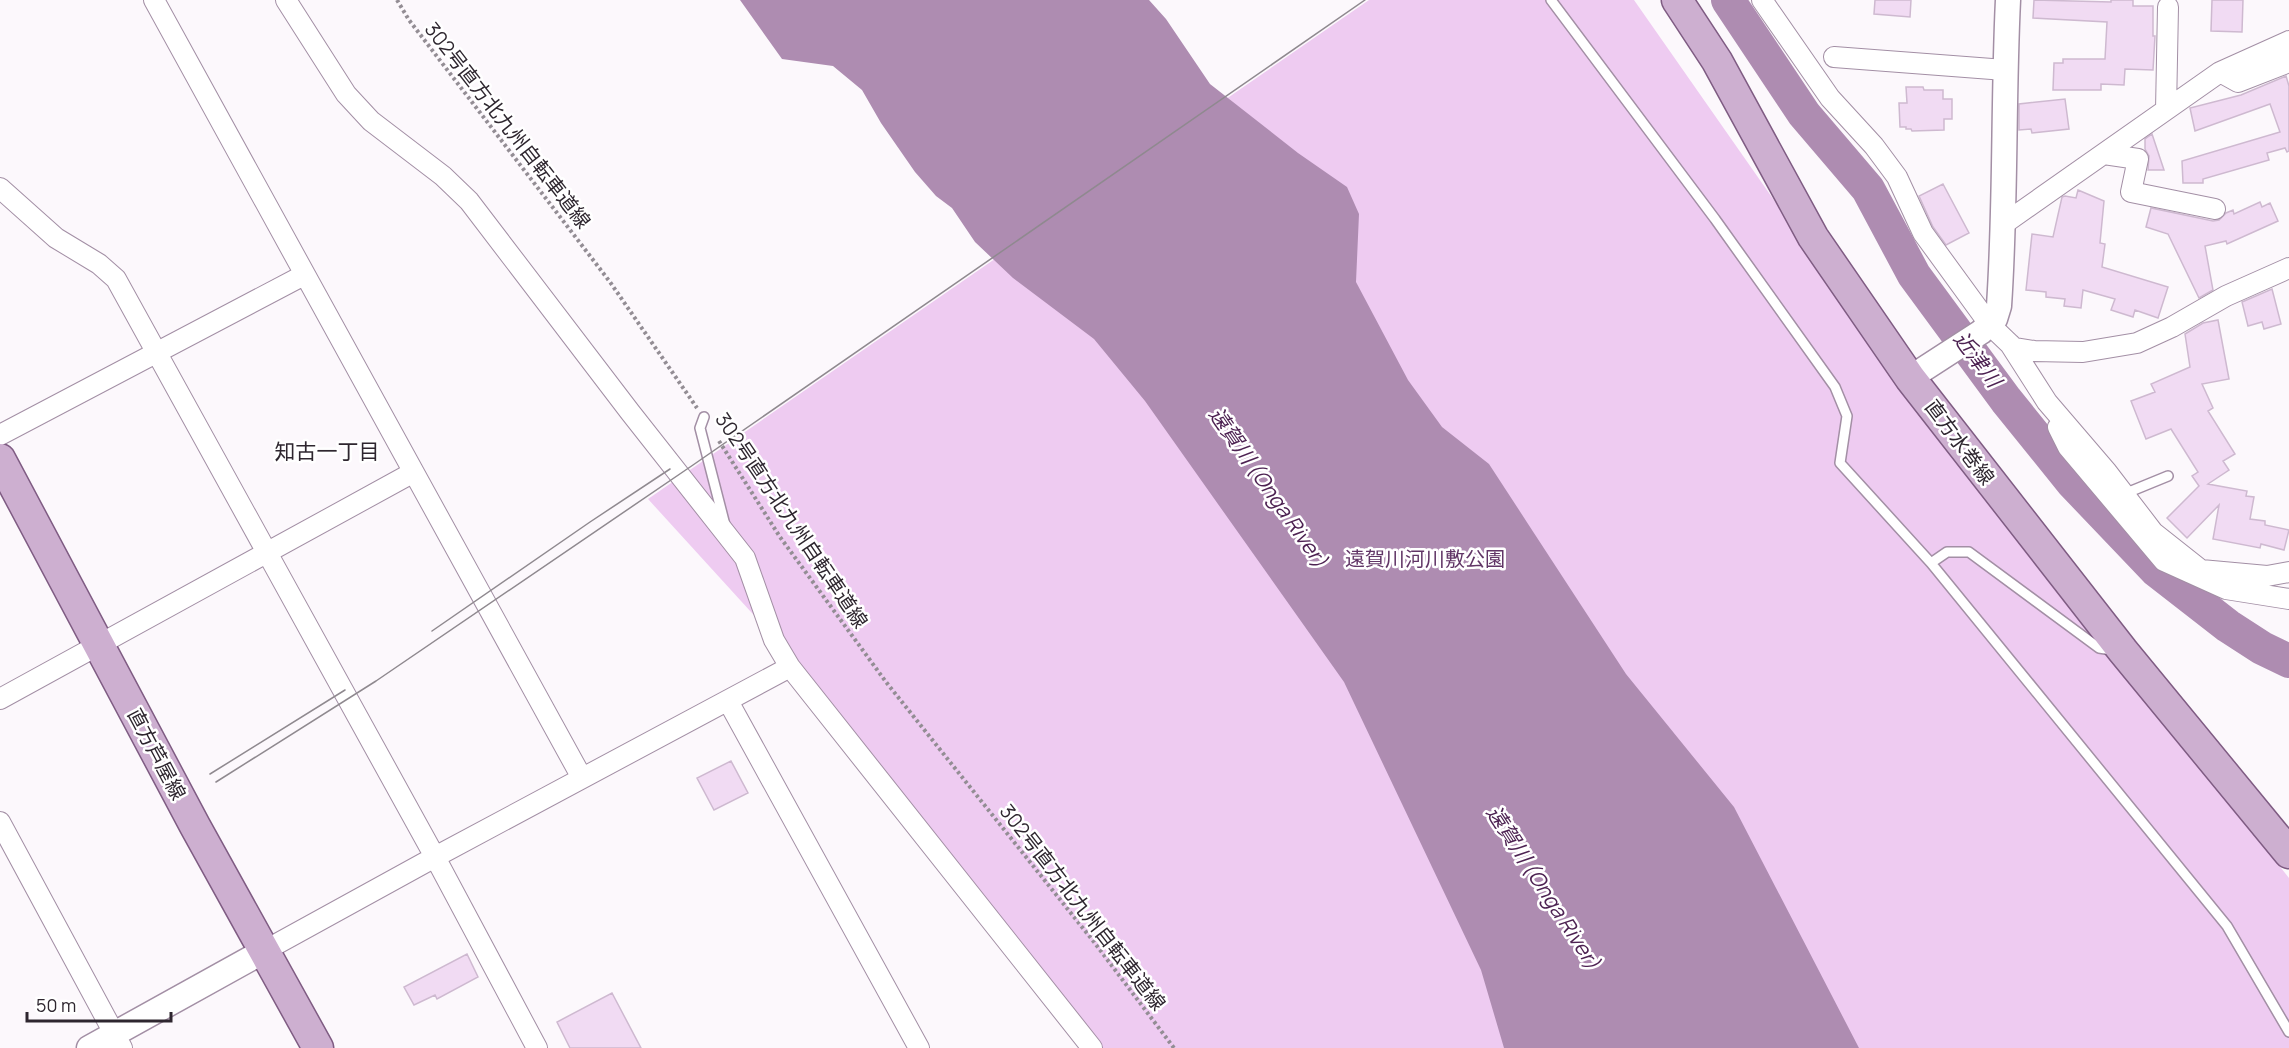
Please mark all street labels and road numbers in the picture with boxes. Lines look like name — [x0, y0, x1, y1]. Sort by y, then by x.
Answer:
street label: 302号直方北九州自転車道線 — [419, 16, 597, 234]
street label: 直方水巻線 — [1919, 394, 2001, 490]
street label: 302号直方北九州自転車道線 — [710, 407, 874, 633]
street label: 直方芦屋線 — [122, 704, 192, 804]
street label: 302号直方北九州自転車道線 — [994, 798, 1172, 1016]

